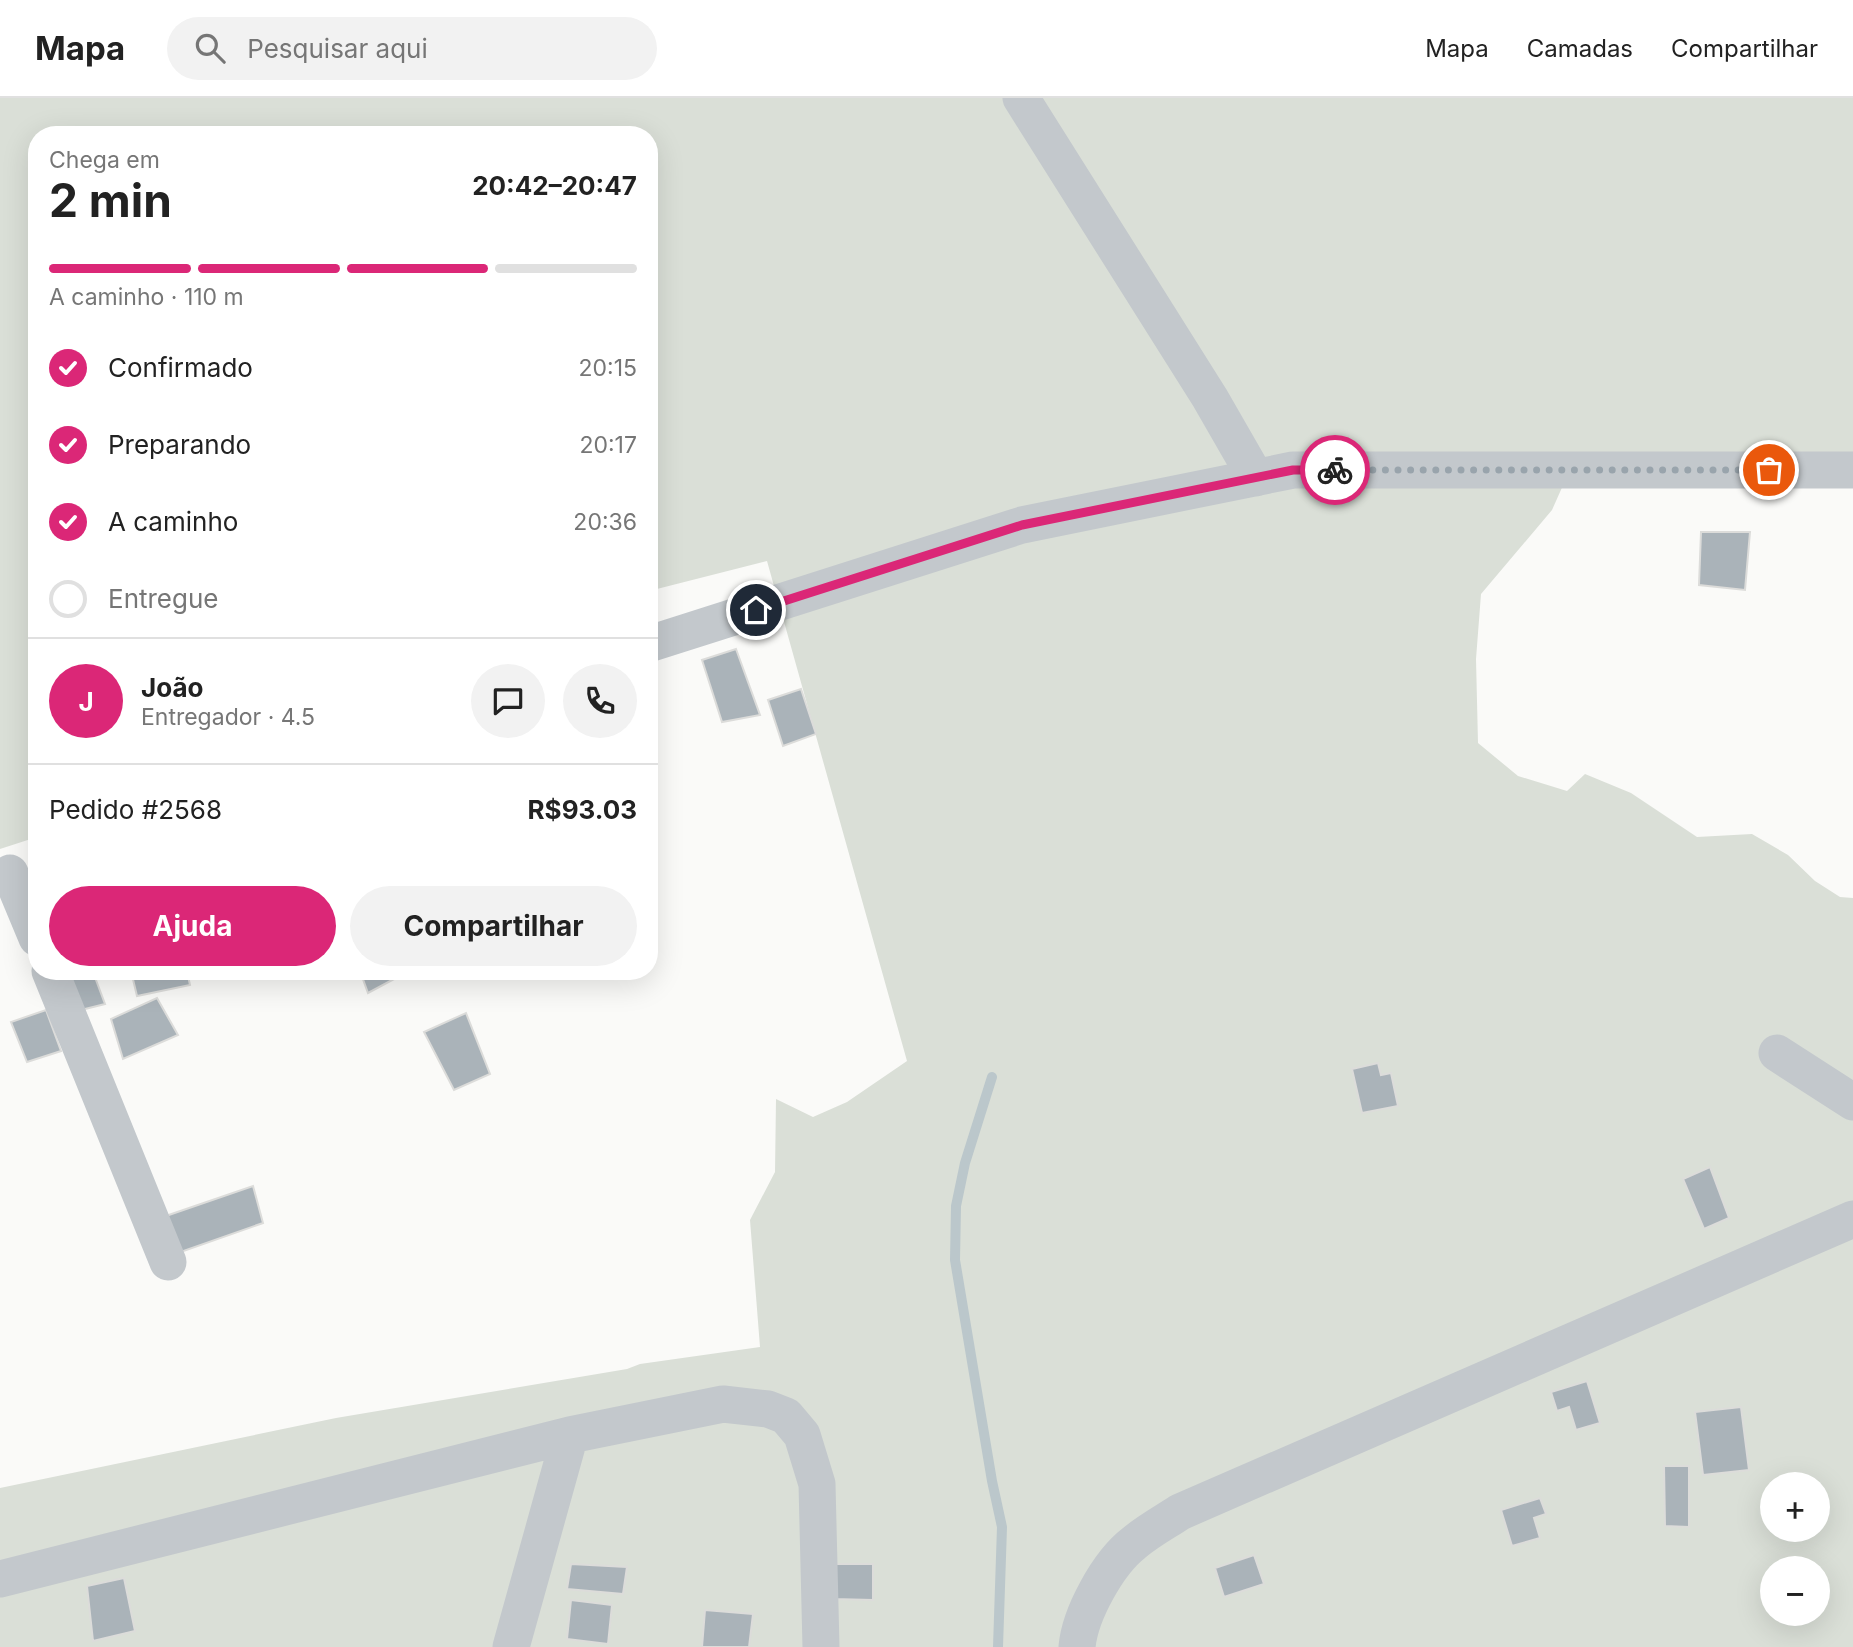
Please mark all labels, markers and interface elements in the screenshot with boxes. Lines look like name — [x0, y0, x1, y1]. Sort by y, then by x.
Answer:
search box — [167, 17, 657, 80]
text: Mapa — [35, 28, 125, 68]
icon: search — [191, 29, 229, 67]
text: Pesquisar aqui — [247, 33, 428, 64]
text: Mapa — [1425, 34, 1489, 63]
text: Camadas — [1527, 34, 1633, 63]
text: Compartilhar — [1671, 34, 1818, 63]
text: Chega em — [49, 146, 160, 174]
text: 20:42–20:47 — [472, 170, 637, 201]
text: 2 min — [49, 172, 172, 228]
text: A caminho · 110 m — [49, 283, 244, 311]
icon: check — [49, 349, 87, 387]
text: Confirmado — [108, 352, 253, 383]
text: 20:15 — [579, 354, 637, 382]
icon: check — [49, 426, 87, 464]
text: Preparando — [108, 429, 251, 460]
text: 20:17 — [579, 431, 637, 459]
courier — [1300, 435, 1370, 505]
pin — [1739, 440, 1799, 500]
icon: bike — [1316, 451, 1354, 489]
icon: bag — [1750, 451, 1788, 489]
icon: check — [49, 503, 87, 541]
text: A caminho — [108, 506, 238, 537]
text: 20:36 — [573, 508, 637, 536]
pin — [726, 580, 786, 640]
text: Entregue — [108, 583, 219, 614]
icon: home — [737, 591, 775, 629]
button: chat — [471, 664, 545, 738]
button: phone — [563, 664, 637, 738]
text: João — [141, 672, 203, 703]
text: J — [78, 686, 94, 717]
text: Entregador · 4.5 — [141, 703, 315, 731]
text: Pedido #2568 — [49, 794, 222, 825]
text: R$93.03 — [528, 794, 637, 825]
button: Ajuda — [49, 886, 336, 966]
button: Compartilhar — [350, 886, 637, 966]
map controls — [1760, 1472, 1830, 1626]
button: + — [1760, 1472, 1830, 1542]
button: − — [1760, 1556, 1830, 1626]

